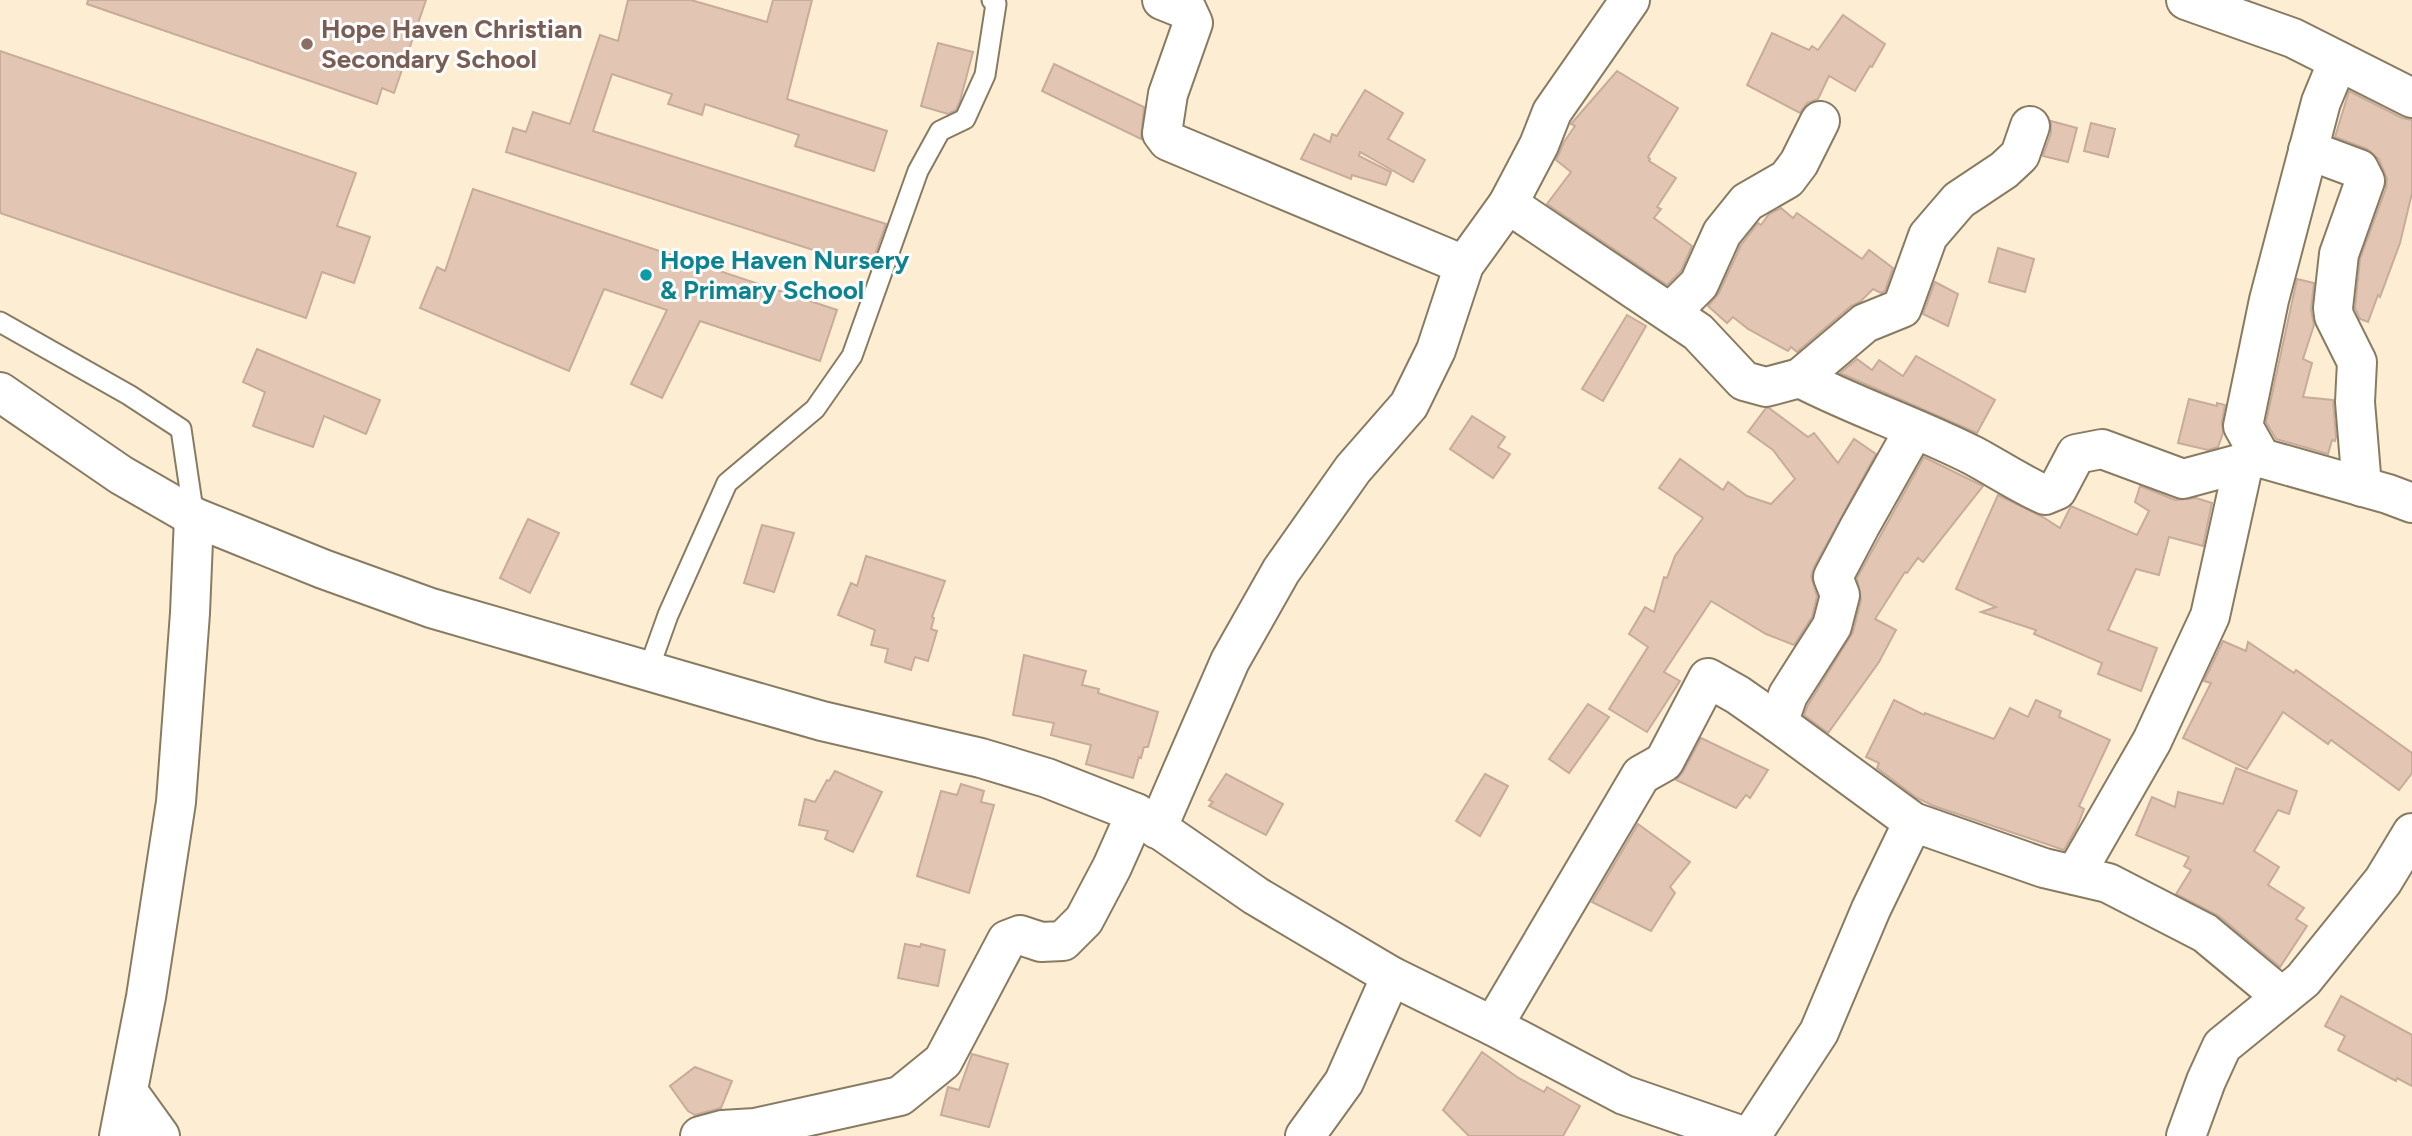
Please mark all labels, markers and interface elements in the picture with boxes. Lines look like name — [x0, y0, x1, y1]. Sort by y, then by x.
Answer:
place label: Hope Haven Christian Secondary School — [321, 13, 583, 75]
marker: Hope Haven Christian Secondary School — [299, 36, 315, 52]
place label: Hope Haven Nursery & Primary School — [660, 244, 909, 306]
marker: Hope Haven Nursery & Primary School — [638, 267, 654, 283]

